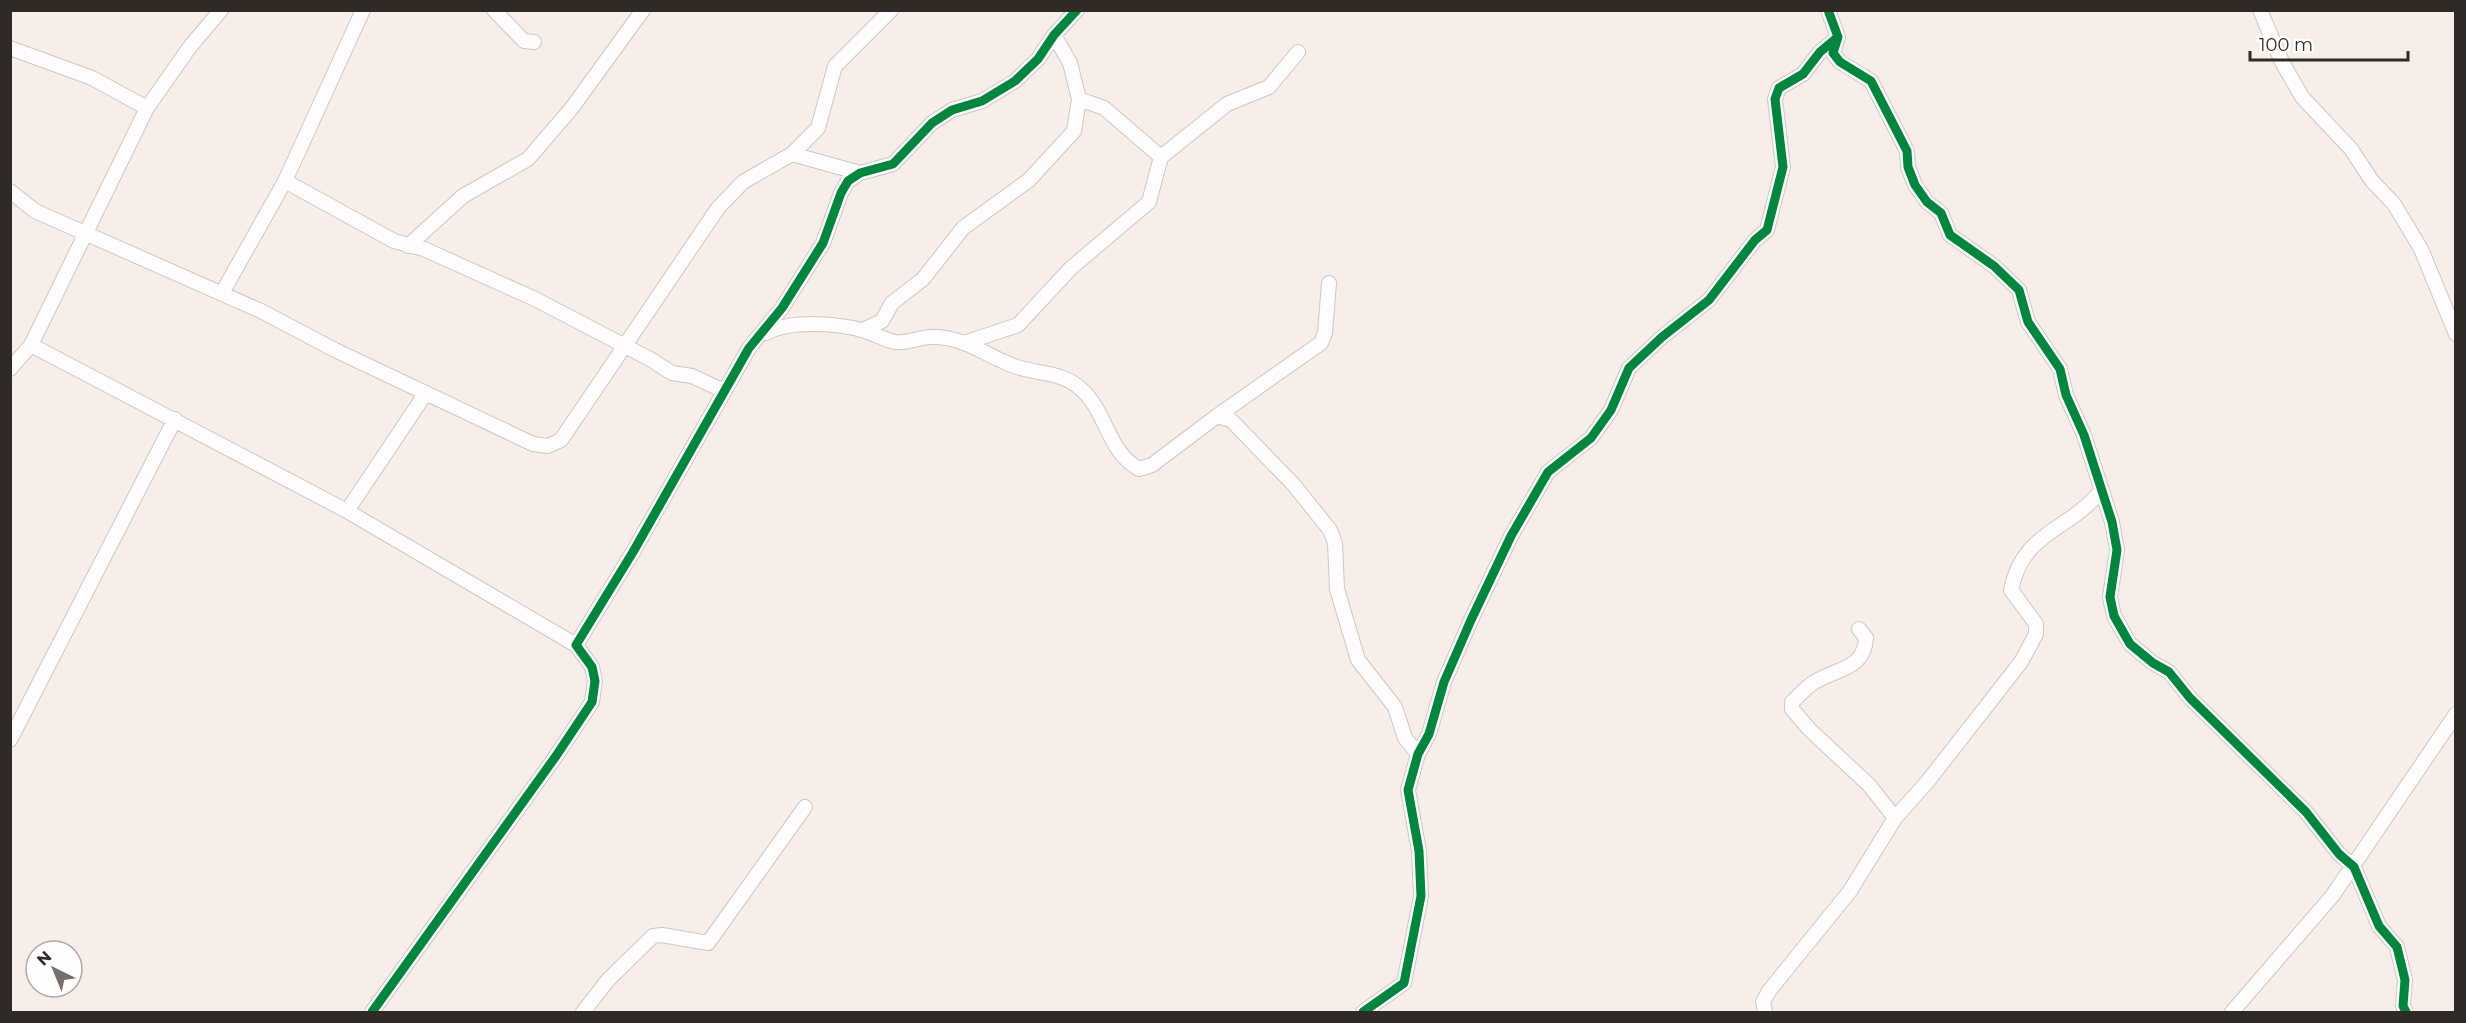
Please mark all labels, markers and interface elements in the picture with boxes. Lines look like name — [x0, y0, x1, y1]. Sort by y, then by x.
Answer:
scale bar — [2250, 24, 2408, 62]
text: 100 m — [2259, 34, 2313, 56]
north arrow — [24, 939, 84, 999]
text: N — [33, 947, 55, 970]

